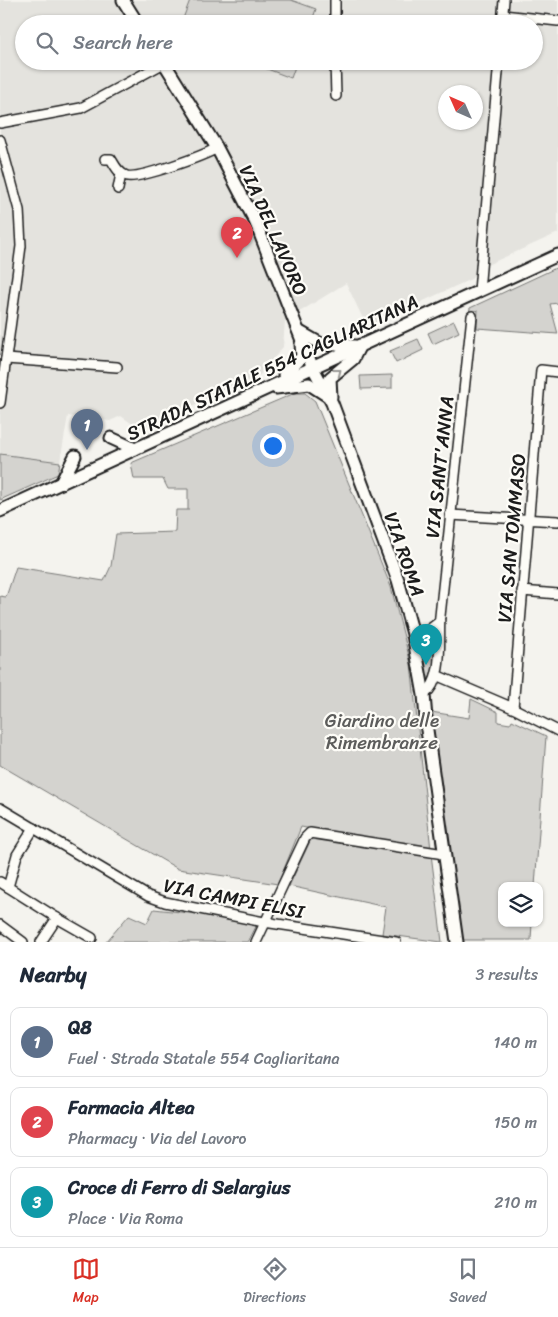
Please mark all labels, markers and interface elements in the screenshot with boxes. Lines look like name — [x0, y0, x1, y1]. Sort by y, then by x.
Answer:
search box — [15, 15, 543, 70]
text: Search here — [73, 26, 173, 59]
icon: search — [33, 29, 61, 57]
north arrow — [438, 85, 483, 130]
street label: VIA DEL LAVORO — [230, 159, 317, 301]
pin: 2 — [221, 217, 253, 258]
street label: STRADA STATALE 554 CAGLIARITANA — [121, 285, 424, 450]
one-way arrow — [332, 368, 341, 377]
street label: VIA SANT'ANNA — [416, 394, 463, 540]
pin: 1 — [71, 409, 103, 450]
your location — [260, 433, 286, 459]
street label: VIA SAN TOMMASO — [488, 452, 535, 624]
street label: VIA ROMA — [375, 507, 434, 601]
pin: 3 — [410, 624, 442, 665]
park label: Giardino delle Rimembranze — [325, 704, 439, 759]
street label: VIA CAMPI ELISI — [161, 869, 308, 929]
map controls — [498, 882, 543, 927]
button: layers — [498, 882, 543, 927]
text: Nearby — [20, 956, 86, 994]
text: 3 results — [475, 960, 538, 989]
text: Q8 — [68, 1011, 92, 1044]
text: 1 — [34, 1028, 40, 1057]
text: 140 m — [494, 1028, 537, 1057]
text: Fuel · Strada Statale 554 Cagliaritana — [68, 1044, 339, 1073]
text: Farmacia Altea — [68, 1091, 195, 1124]
text: 2 — [32, 1108, 42, 1137]
text: 150 m — [494, 1108, 537, 1137]
text: Pharmacy · Via del Lavoro — [68, 1124, 246, 1153]
text: Croce di Ferro di Selargius — [68, 1171, 290, 1204]
text: 3 — [33, 1188, 41, 1217]
text: 210 m — [494, 1188, 537, 1217]
text: Place · Via Roma — [68, 1204, 183, 1233]
tab: Map — [72, 1255, 100, 1310]
tab: Directions — [243, 1255, 306, 1310]
tab: Saved — [449, 1255, 486, 1310]

